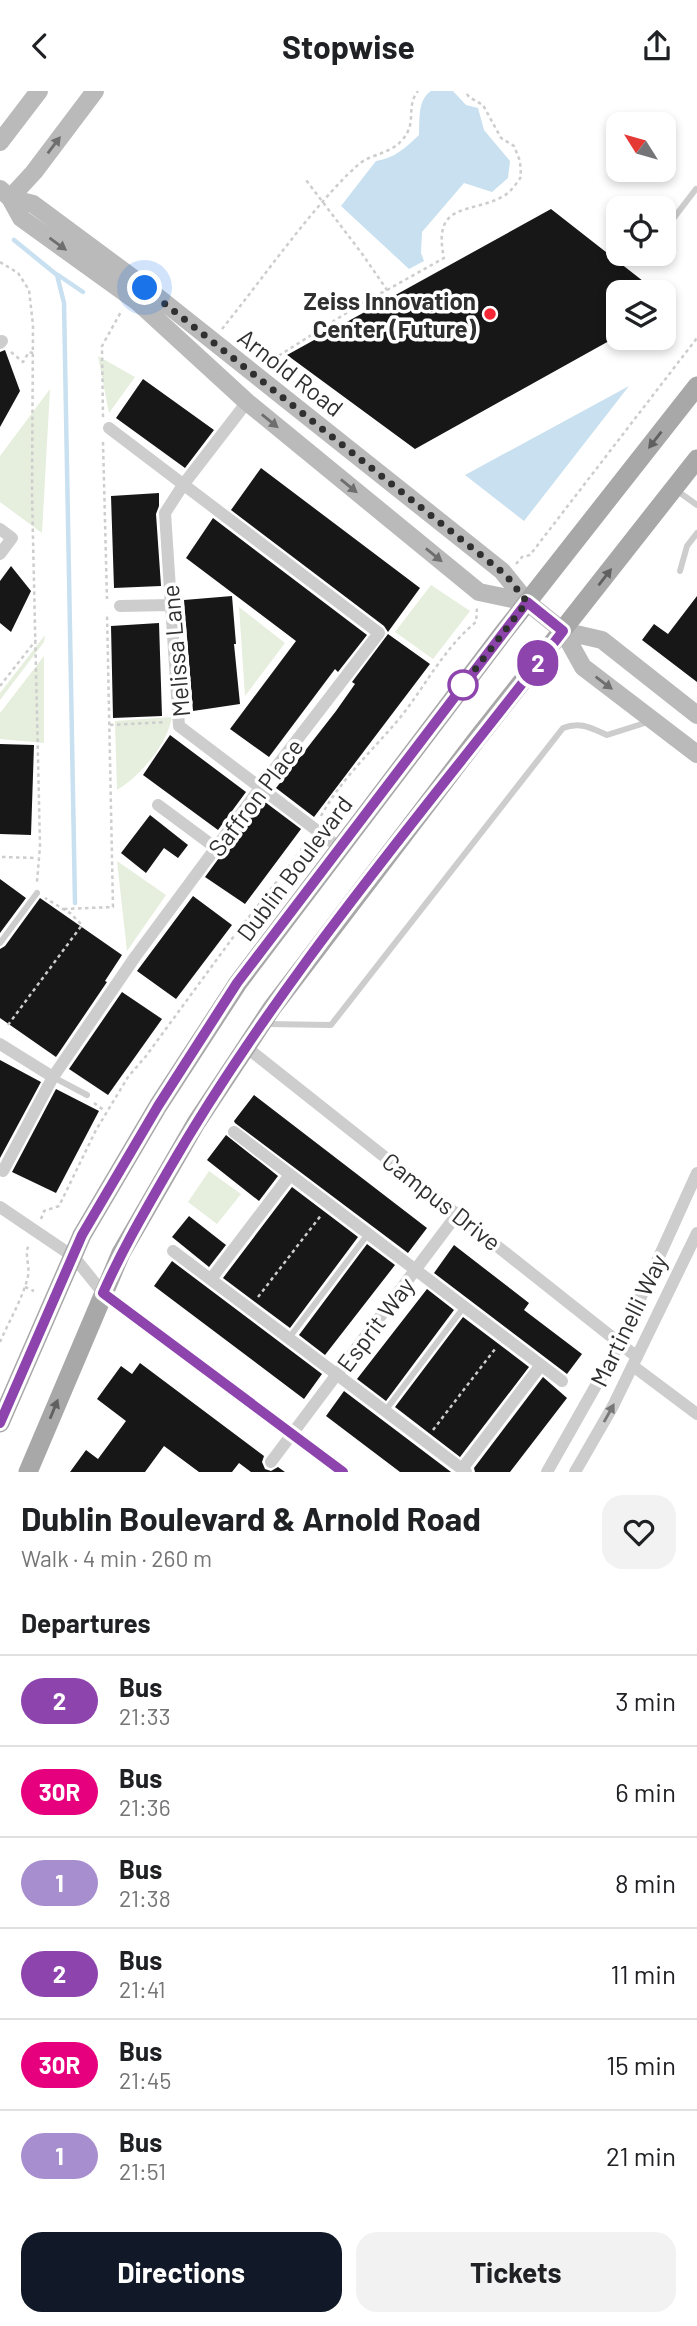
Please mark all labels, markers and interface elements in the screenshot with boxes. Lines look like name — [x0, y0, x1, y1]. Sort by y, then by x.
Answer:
icon: back — [21, 27, 59, 65]
text: Stopwise — [282, 27, 415, 65]
icon: share — [638, 27, 676, 65]
north arrow — [606, 112, 676, 182]
map controls — [606, 112, 676, 350]
one-way arrow — [47, 136, 61, 155]
button: locate — [606, 196, 676, 266]
one-way arrow — [49, 237, 67, 251]
your location — [127, 270, 162, 305]
button: layers — [606, 280, 676, 350]
place label: Zeiss Innovation Center (Future) — [304, 286, 477, 343]
marker: Zeiss Innovation Center (Future) — [482, 306, 498, 322]
street label: Arnold Road — [233, 322, 349, 422]
one-way arrow — [262, 413, 279, 428]
one-way arrow — [647, 430, 662, 448]
one-way arrow — [340, 478, 358, 493]
one-way arrow — [424, 547, 442, 562]
one-way arrow — [597, 569, 612, 587]
street label: Melissa Lane — [155, 584, 195, 718]
line badge: 2 — [515, 640, 561, 686]
text: 2 — [531, 648, 545, 677]
unlabelled marker — [448, 670, 478, 700]
one-way arrow — [595, 676, 613, 691]
street label: Saffron Place — [201, 732, 309, 862]
street label: Dublin Boulevard — [230, 790, 358, 946]
street label: Campus Drive — [377, 1146, 507, 1256]
street label: Martinelli Way — [583, 1249, 673, 1391]
street label: Esprit Way — [330, 1271, 420, 1377]
one-way arrow — [49, 1398, 60, 1419]
one-way arrow — [603, 1403, 615, 1422]
button: heart — [602, 1495, 676, 1569]
text: Dublin Boulevard & Arnold Road — [21, 1498, 481, 1538]
text: Walk · 4 min · 260 m — [21, 1544, 212, 1572]
text: Departures — [21, 1607, 151, 1638]
text: Bus — [119, 1671, 162, 1702]
text: 3 min — [615, 1685, 676, 1716]
text: 2 — [53, 1686, 66, 1715]
text: 21:33 — [119, 1702, 171, 1730]
text: Bus — [119, 1762, 162, 1793]
text: 6 min — [615, 1776, 676, 1807]
text: 30R — [39, 1777, 80, 1806]
text: 21:36 — [119, 1793, 171, 1821]
text: Bus — [119, 1853, 162, 1884]
text: 8 min — [615, 1867, 676, 1898]
text: 1 — [55, 1868, 64, 1897]
text: 21:38 — [119, 1884, 171, 1912]
text: Bus — [119, 1944, 162, 1975]
text: 11 min — [610, 1958, 676, 1989]
text: 2 — [53, 1959, 66, 1988]
text: 21:41 — [119, 1975, 165, 2003]
text: Bus — [119, 2035, 162, 2066]
text: 15 min — [606, 2049, 676, 2080]
text: 30R — [39, 2050, 80, 2079]
text: 21:45 — [119, 2066, 171, 2094]
text: Bus — [119, 2126, 162, 2157]
text: 21 min — [606, 2140, 676, 2171]
text: 1 — [55, 2141, 64, 2170]
text: 21:51 — [119, 2157, 166, 2185]
button: Directions — [21, 2232, 342, 2312]
button: Tickets — [356, 2232, 676, 2312]

